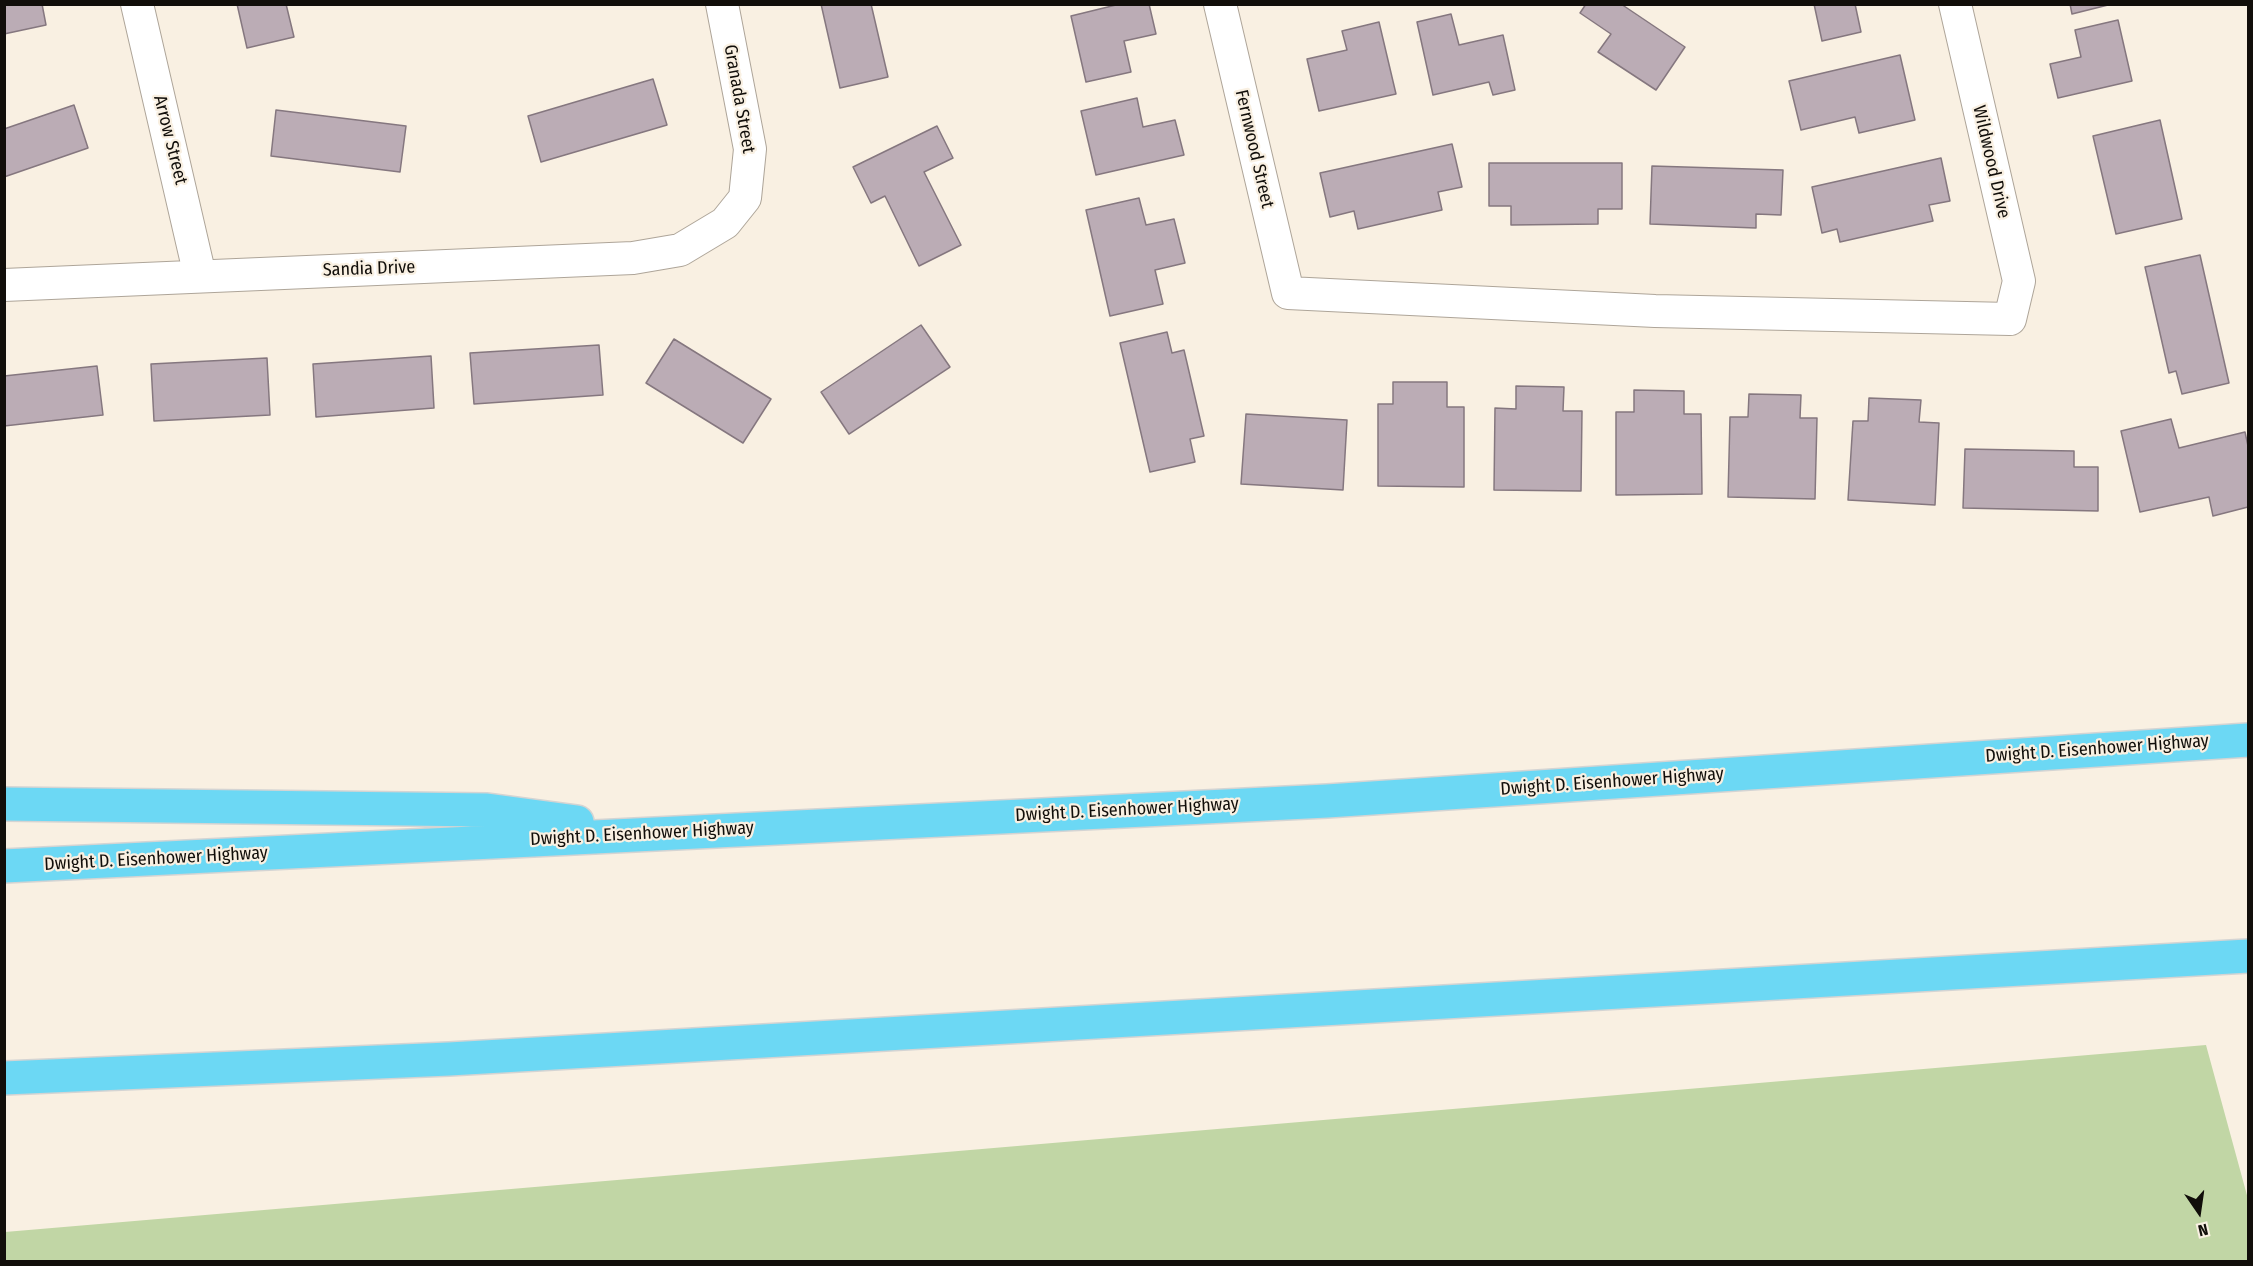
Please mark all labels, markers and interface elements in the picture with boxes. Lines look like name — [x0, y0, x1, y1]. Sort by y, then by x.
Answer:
street label: Granada Street — [719, 43, 759, 155]
street label: Fernwood Street — [1230, 88, 1278, 210]
street label: Arrow Street — [148, 93, 192, 187]
street label: Wildwood Drive — [1968, 104, 2014, 220]
street label: Sandia Drive — [322, 257, 416, 281]
street label: Dwight D. Eisenhower Highway — [1985, 730, 2209, 768]
street label: Dwight D. Eisenhower Highway — [1500, 763, 1724, 801]
street label: Dwight D. Eisenhower Highway — [1015, 793, 1239, 827]
street label: Dwight D. Eisenhower Highway — [530, 817, 754, 851]
street label: Dwight D. Eisenhower Highway — [44, 842, 268, 876]
north arrow — [2169, 1182, 2229, 1242]
text: N — [2196, 1220, 2210, 1240]

